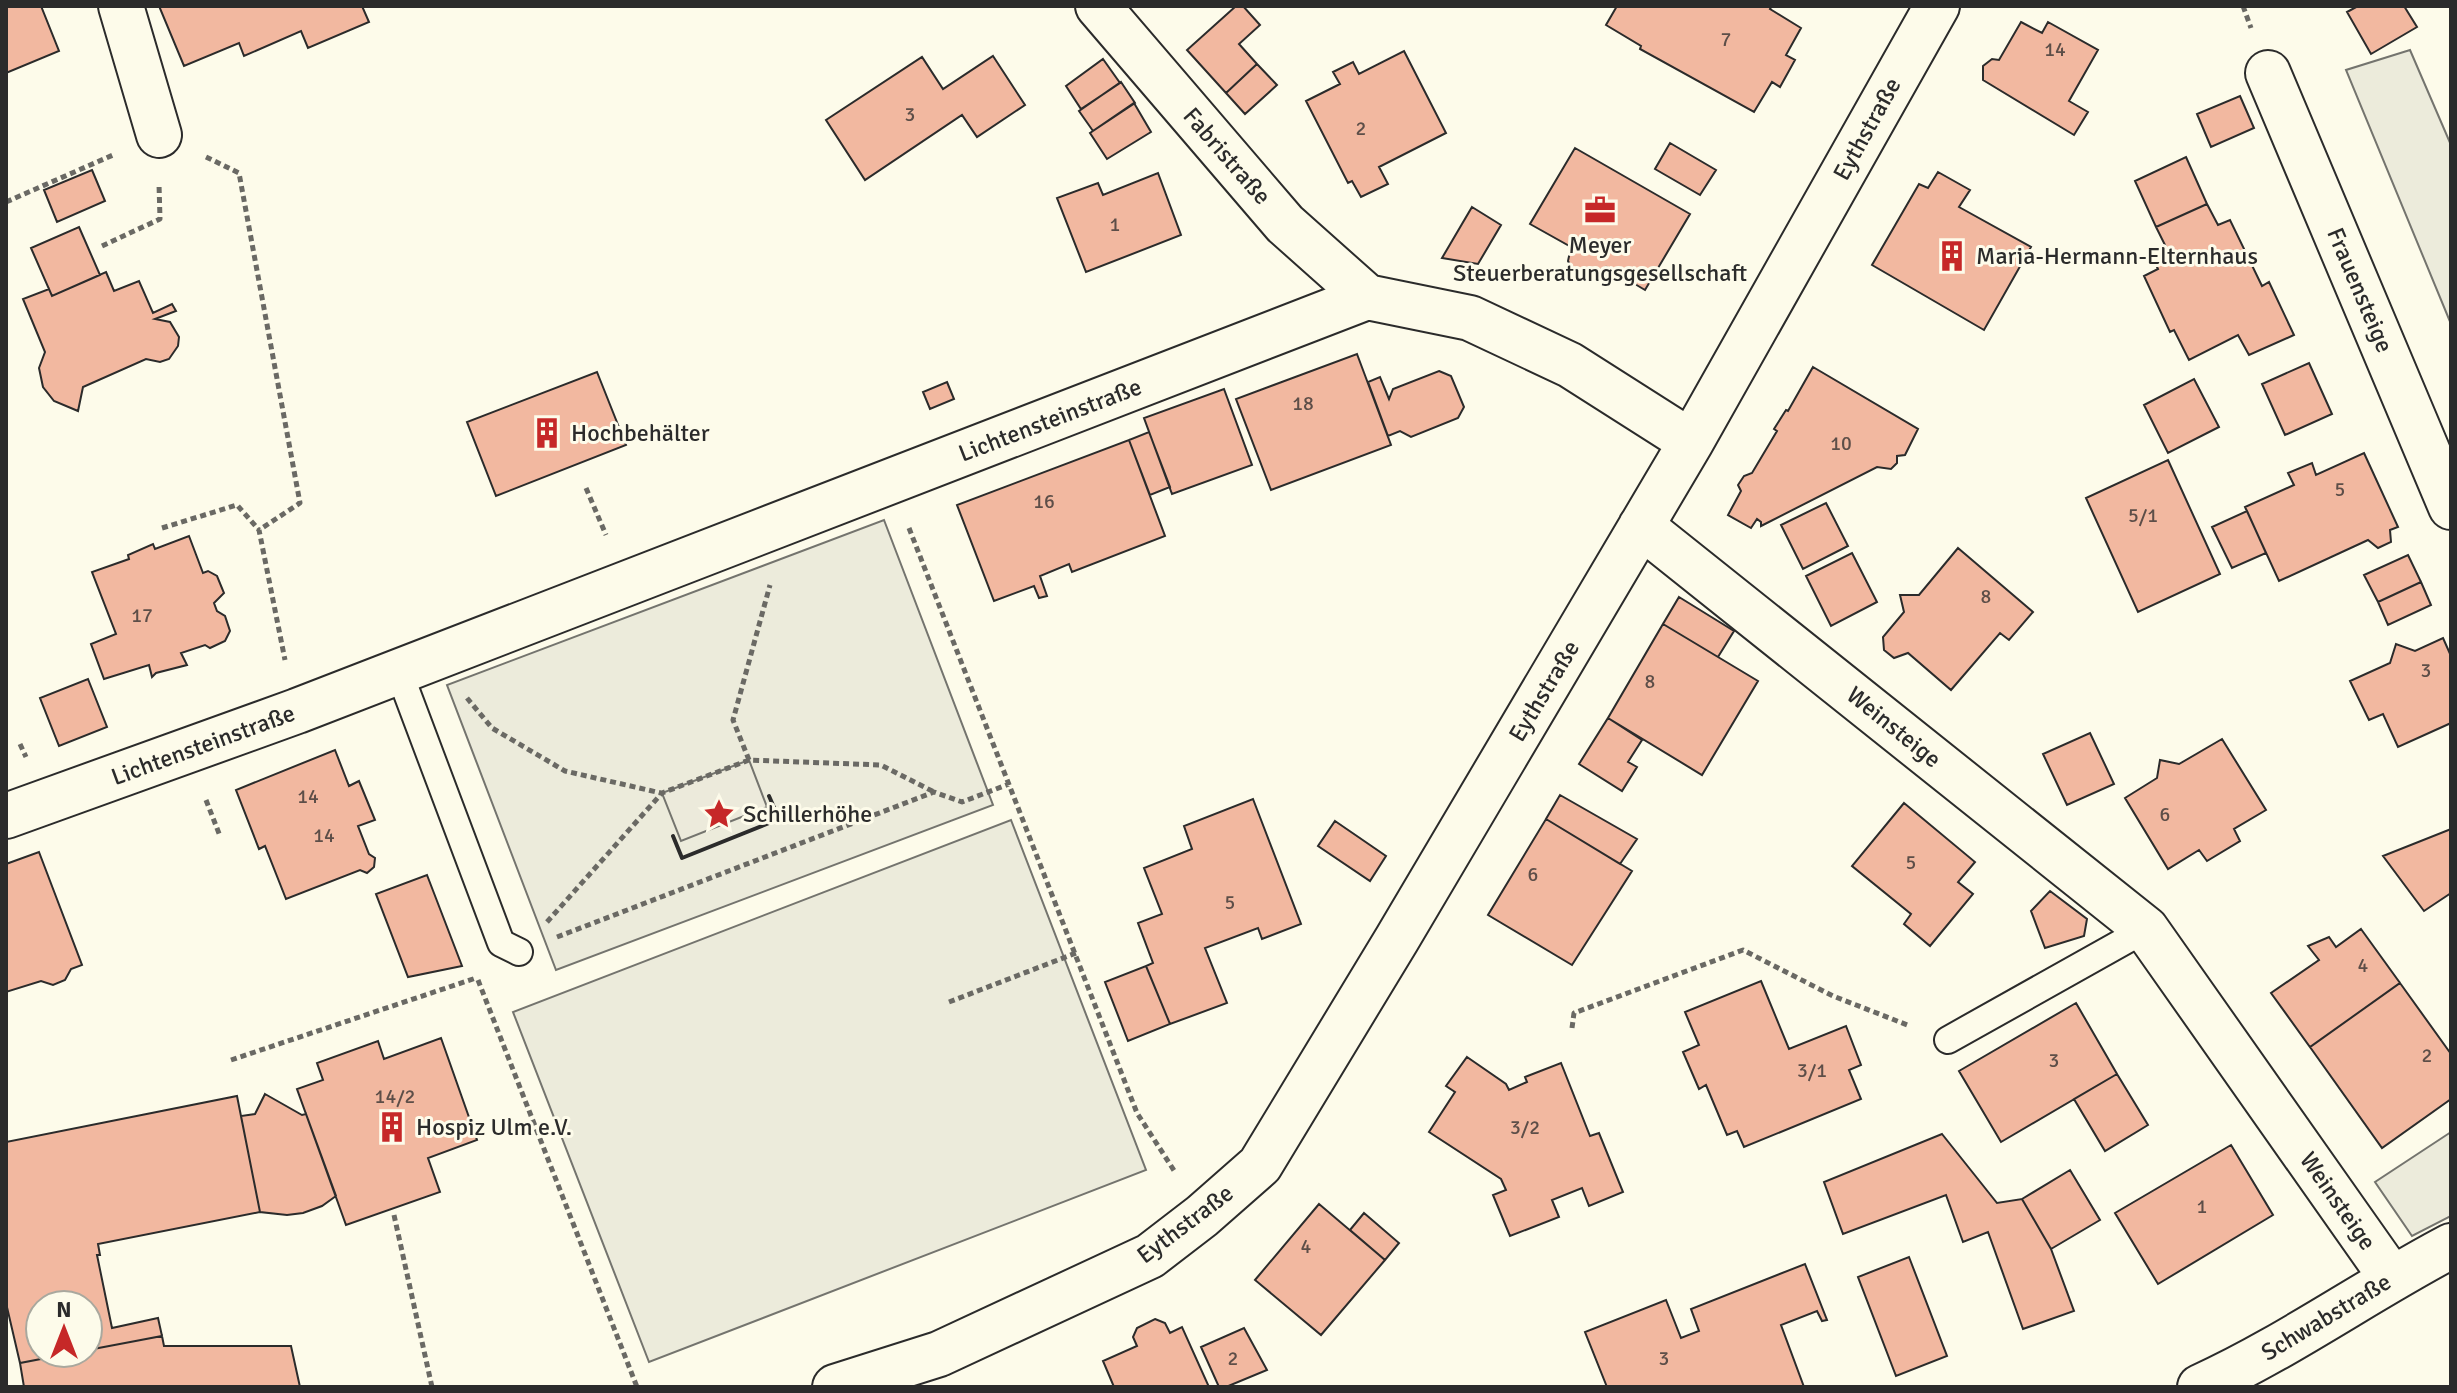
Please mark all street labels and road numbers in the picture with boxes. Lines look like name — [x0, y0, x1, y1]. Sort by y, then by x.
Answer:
street label: Eythstraße — [1826, 72, 1908, 186]
street label: Fabristraße — [1177, 101, 1277, 211]
street label: Frauensteige — [2320, 223, 2400, 357]
street label: Lichtensteinstraße — [954, 371, 1146, 469]
street label: Eythstraße — [1502, 635, 1586, 747]
street label: Weinsteige — [1841, 680, 1947, 774]
street label: Lichtensteinstraße — [107, 698, 299, 792]
street label: Weinsteige — [2293, 1146, 2383, 1256]
street label: Eythstraße — [1131, 1178, 1239, 1270]
street label: Schwabstraße — [2256, 1267, 2396, 1367]

